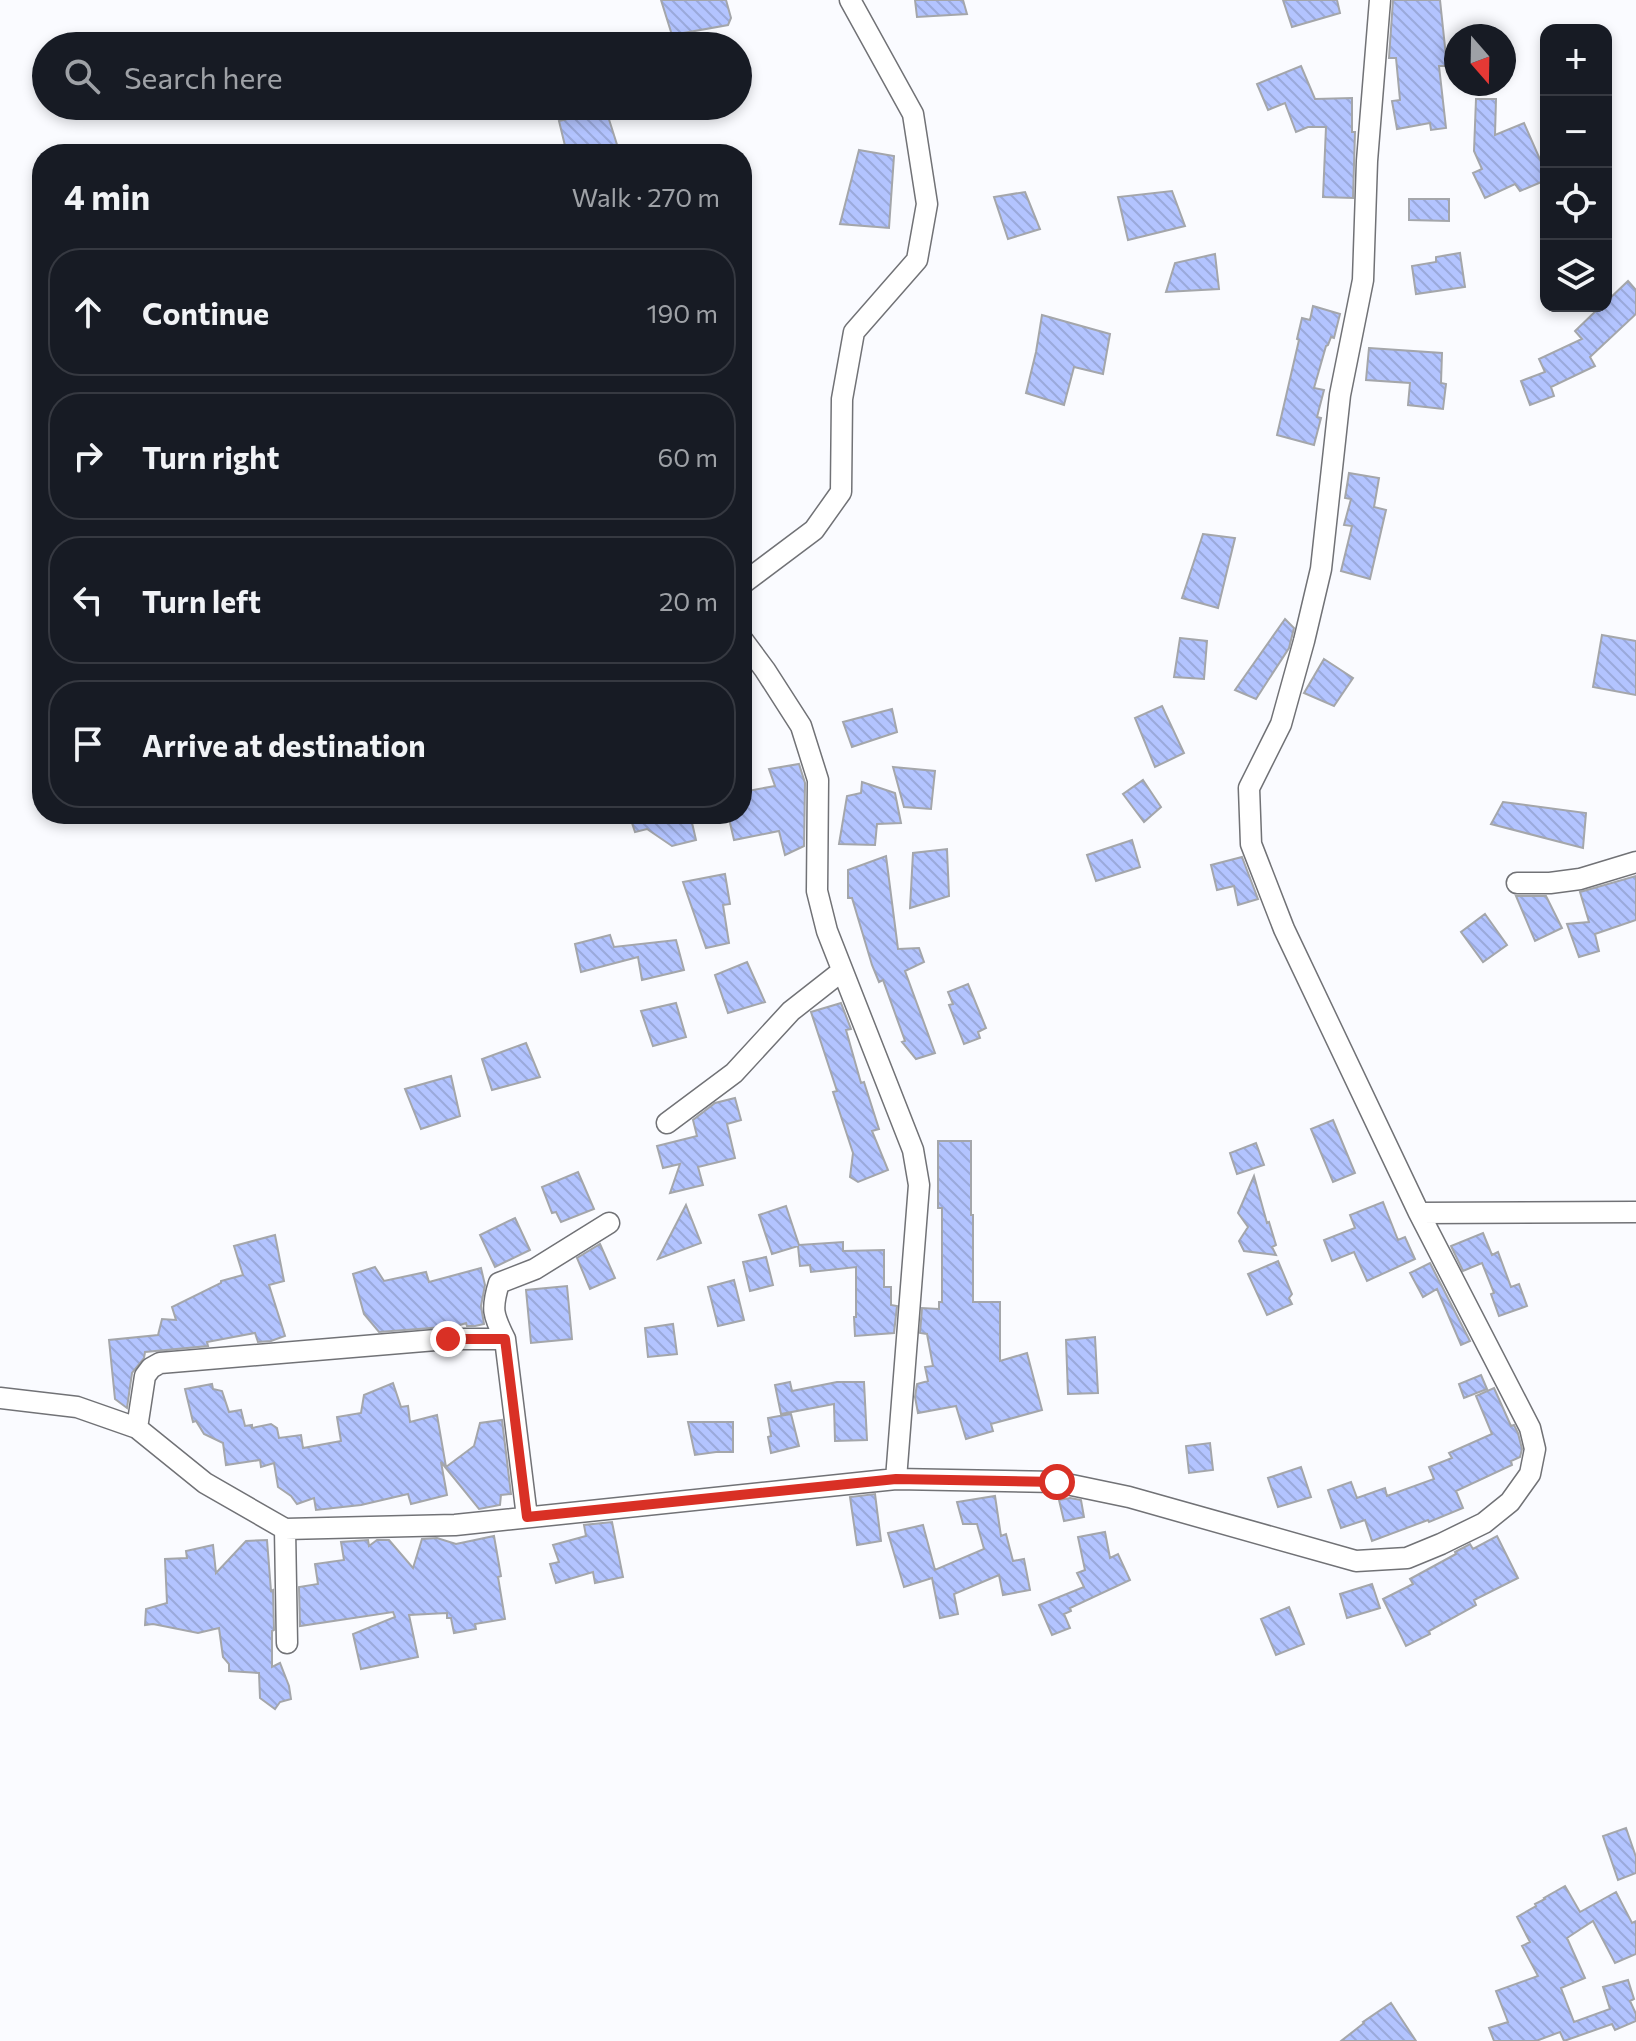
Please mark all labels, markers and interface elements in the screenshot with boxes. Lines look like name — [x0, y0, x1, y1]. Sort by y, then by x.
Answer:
north arrow — [1444, 24, 1516, 96]
map controls — [1540, 24, 1612, 312]
button: + — [1540, 24, 1612, 96]
search box — [32, 32, 752, 120]
icon: search — [60, 54, 104, 98]
text: Search here — [124, 58, 283, 95]
button: − — [1540, 96, 1612, 168]
button: locate — [1540, 168, 1612, 240]
text: 4 min — [64, 175, 150, 217]
text: Walk · 270 m — [572, 181, 720, 212]
button: layers — [1540, 240, 1612, 312]
icon: ahead — [66, 290, 110, 334]
text: Continue — [142, 294, 269, 331]
text: 190 m — [646, 297, 718, 328]
icon: right — [66, 434, 110, 478]
text: Turn right — [142, 438, 279, 475]
text: 60 m — [658, 441, 718, 472]
icon: left — [66, 578, 110, 622]
text: Turn left — [142, 582, 261, 619]
text: 20 m — [659, 585, 718, 616]
icon: arrive — [66, 722, 110, 766]
text: Arrive at destination — [142, 726, 426, 763]
route end — [430, 1321, 466, 1357]
route start — [1039, 1464, 1075, 1500]

